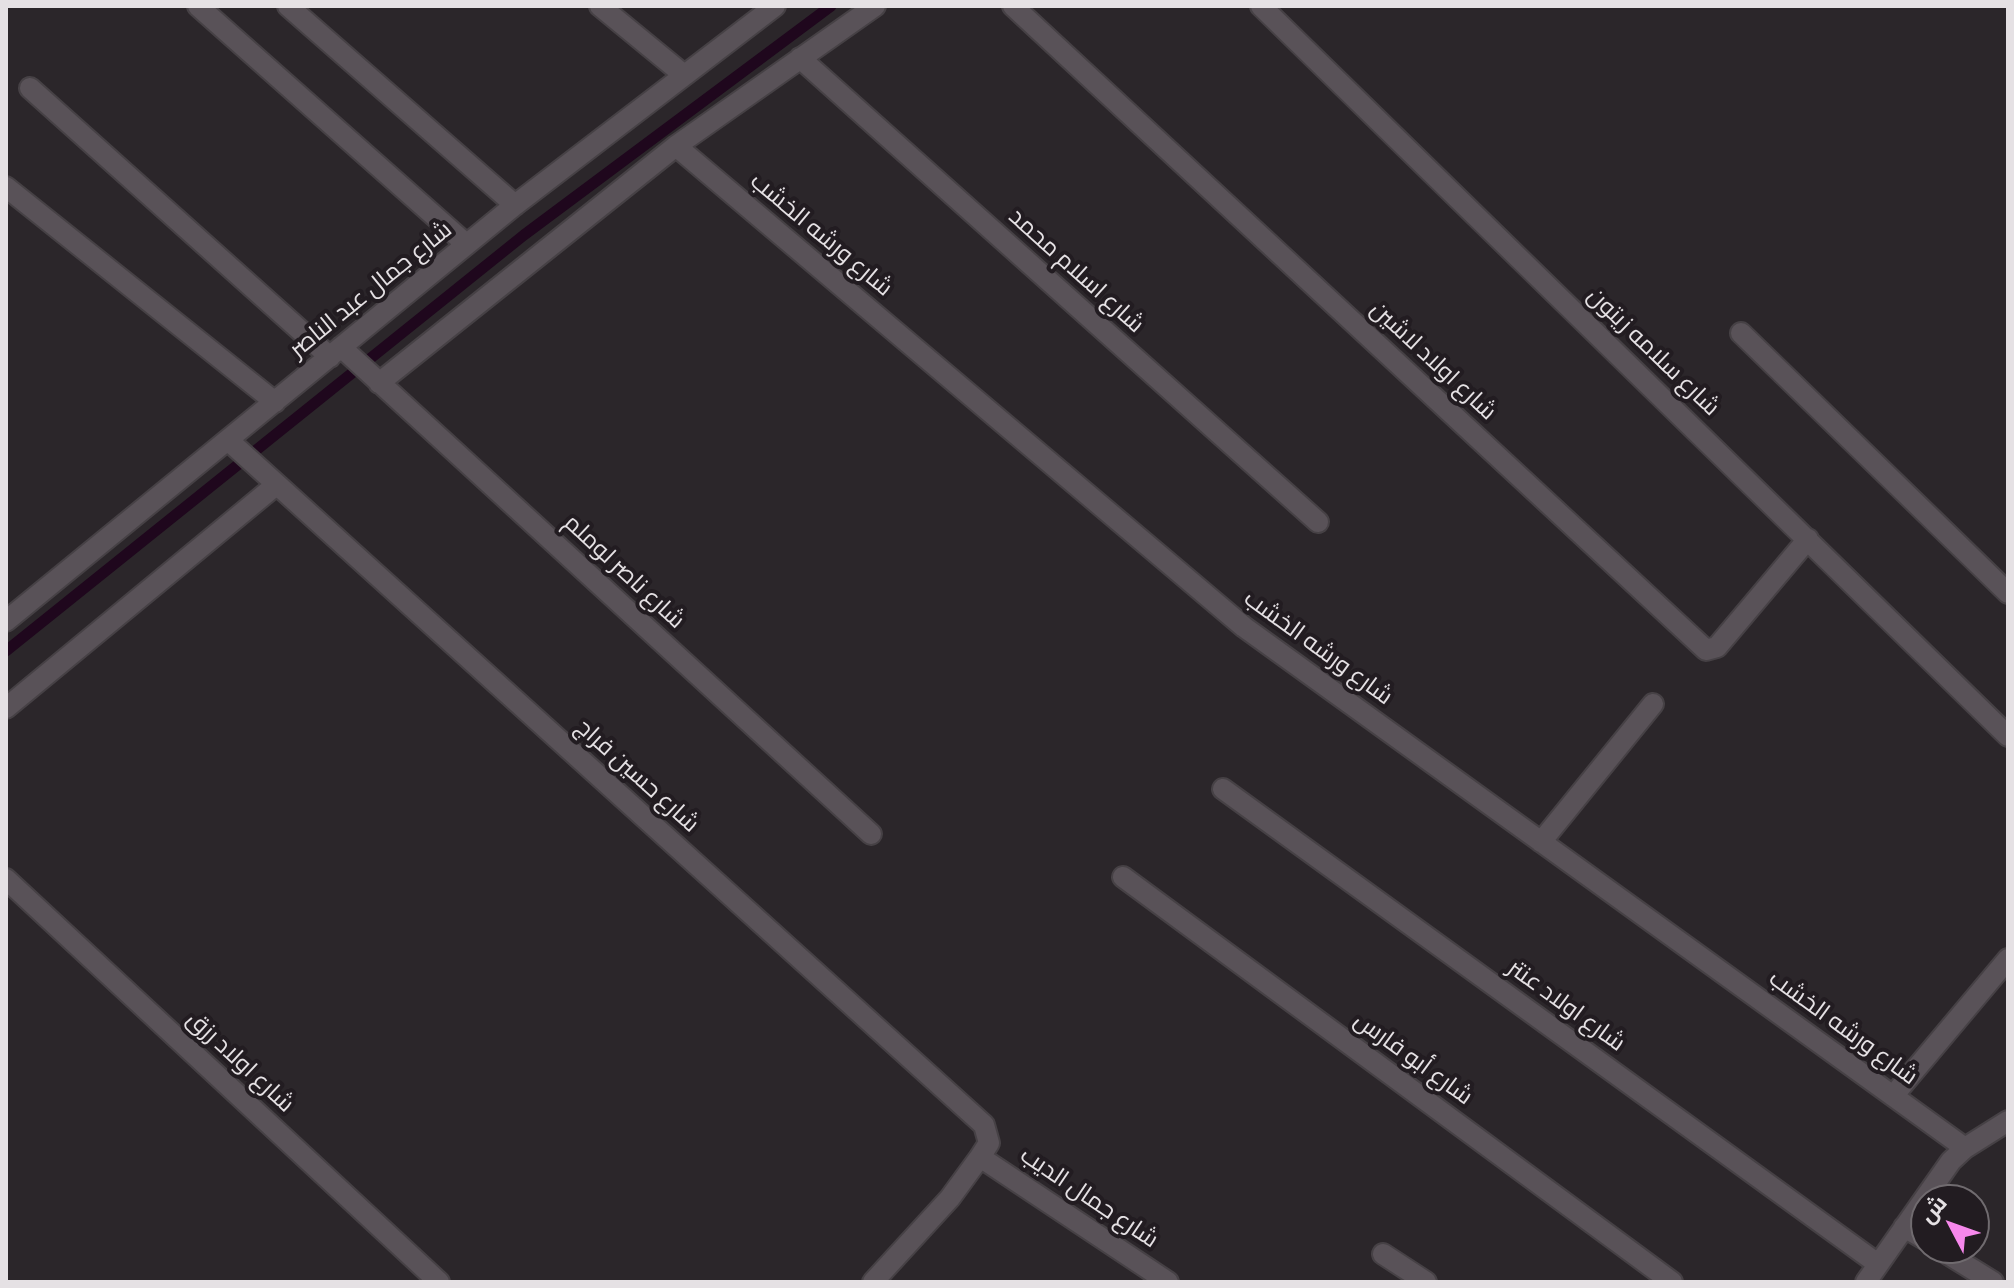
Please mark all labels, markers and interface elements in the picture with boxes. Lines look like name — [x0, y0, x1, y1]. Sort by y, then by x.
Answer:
street label: شارع ورشه الخشب — [744, 167, 898, 303]
street label: شارع اسلام محمد — [1002, 203, 1150, 339]
street label: شارع جمال عبد الناصر — [284, 216, 458, 364]
street label: شارع سلامه زيتون — [1581, 282, 1725, 422]
street label: شارع اولاد لاشين — [1364, 295, 1502, 427]
street label: شارع ناصر لوملم — [558, 509, 690, 635]
street label: شارع ورشه الخشب — [1238, 584, 1398, 712]
street label: شارع حسين فراج — [569, 713, 705, 839]
street label: شارع اولاد عنتر — [1502, 954, 1630, 1058]
street label: شارع ورشه الخشب — [1763, 964, 1923, 1092]
street label: شارع اولاد رزق — [180, 1005, 300, 1119]
street label: شارع أبو فارس — [1348, 1006, 1478, 1112]
street label: شارع جمال الديب — [1014, 1141, 1164, 1255]
north arrow — [1910, 1184, 1990, 1264]
text: ش — [1914, 1190, 1952, 1229]

